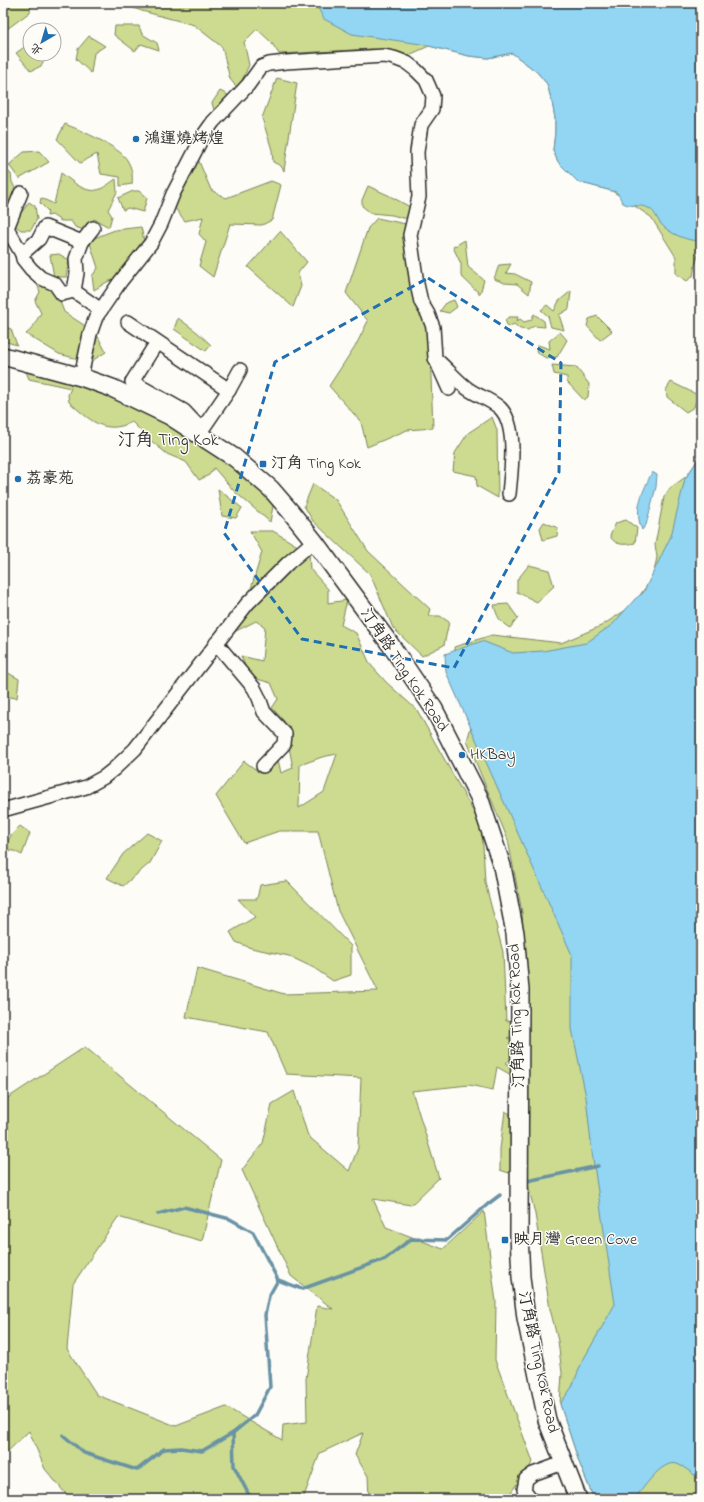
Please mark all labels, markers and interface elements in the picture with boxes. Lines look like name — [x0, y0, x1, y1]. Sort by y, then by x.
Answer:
north arrow — [22, 22, 62, 62]
text: 北 — [27, 39, 46, 59]
place label: 鴻運燒烤煌 — [144, 127, 224, 151]
marker: 鴻運燒烤煌 — [131, 134, 141, 144]
district label: 汀角 Ting Kok — [118, 428, 219, 455]
place label: 汀角 Ting Kok — [271, 452, 362, 476]
marker: 汀角 Ting Kok — [258, 459, 268, 469]
place label: 荔豪苑 — [26, 467, 74, 491]
marker: 荔豪苑 — [13, 474, 23, 484]
street label: 汀角路 Ting Kok Road — [354, 603, 454, 737]
place label: HKBay — [470, 743, 515, 767]
marker: HKBay — [457, 750, 467, 760]
street label: 汀角路 Ting Kok Road — [502, 943, 532, 1089]
place label: 映月灣 Green Cove — [513, 1228, 638, 1252]
marker: 映月灣 Green Cove — [500, 1235, 510, 1245]
street label: 汀角路 Ting Kok Road — [511, 1289, 565, 1435]

